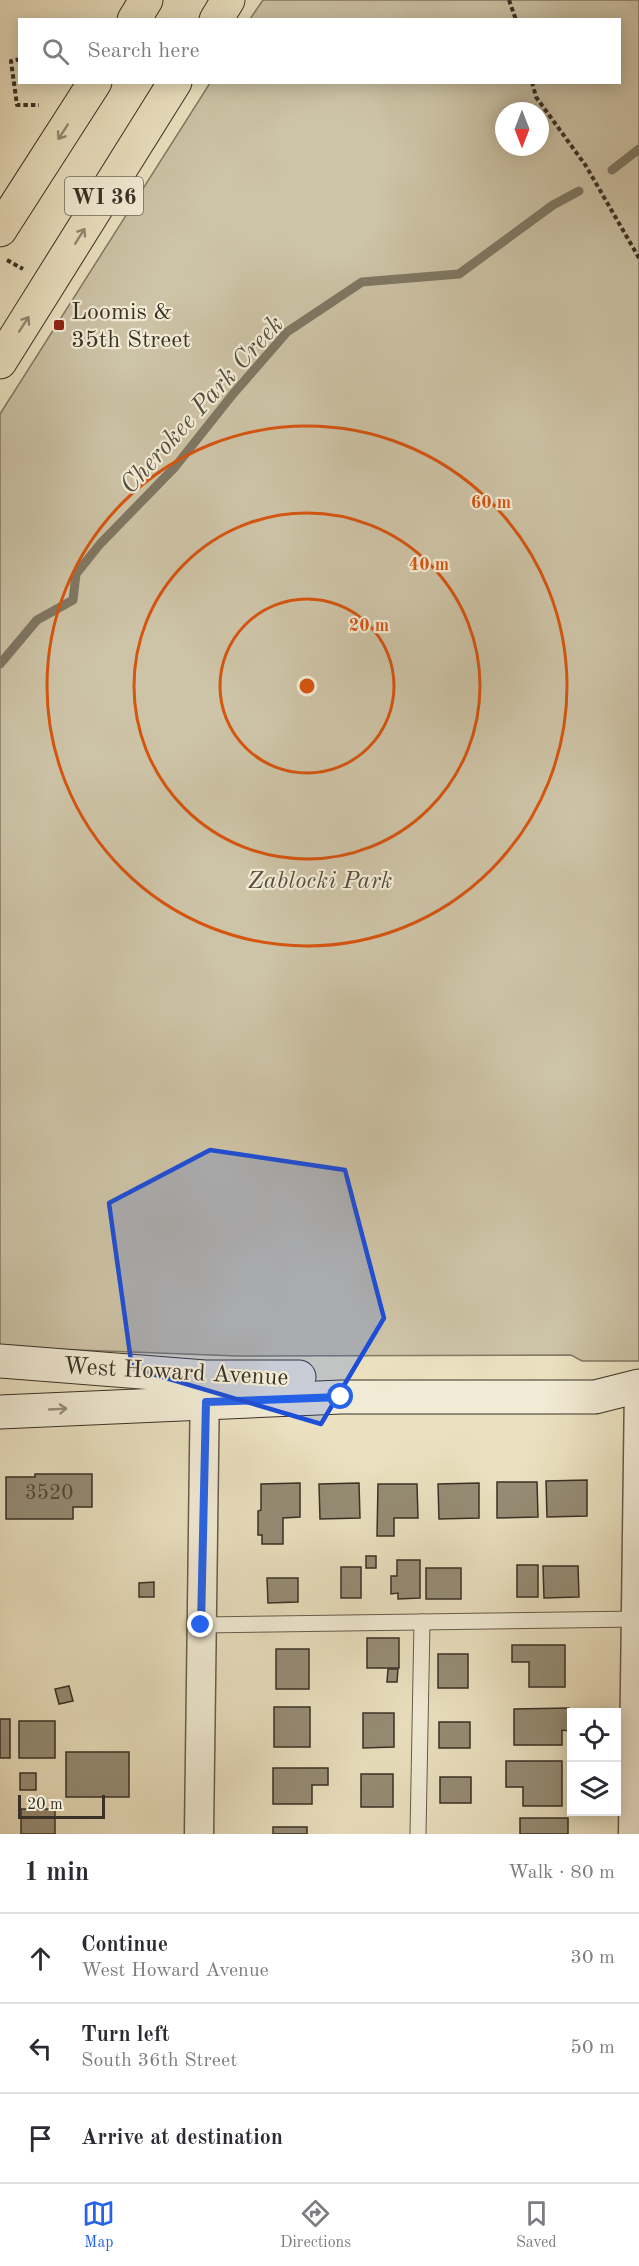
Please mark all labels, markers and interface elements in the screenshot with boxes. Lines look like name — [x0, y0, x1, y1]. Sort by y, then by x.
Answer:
search box — [18, 18, 621, 84]
icon: search — [39, 35, 72, 68]
text: Search here — [87, 40, 200, 62]
north arrow — [495, 102, 549, 156]
one-way arrow — [57, 123, 69, 140]
road number: WI 36 — [65, 177, 143, 215]
one-way arrow — [74, 228, 86, 245]
place label: Loomis & 35th Street — [71, 301, 191, 353]
water label: Cherokee Park Creek — [116, 311, 289, 499]
one-way arrow — [19, 316, 31, 333]
marker: Loomis & 35th Street — [52, 318, 66, 332]
text: 60 m — [471, 494, 511, 512]
text: 40 m — [409, 556, 449, 574]
text: 20 m — [349, 617, 389, 635]
centre of rings — [297, 676, 317, 696]
park label: Zablocki Park — [247, 870, 393, 894]
street label: West Howard Avenue — [63, 1355, 289, 1391]
route start — [327, 1383, 353, 1409]
one-way arrow — [48, 1404, 68, 1415]
house number: 3520 — [25, 1483, 73, 1504]
route end — [187, 1611, 213, 1637]
map controls — [567, 1708, 621, 1816]
button: locate — [567, 1708, 621, 1762]
button: layers — [567, 1762, 621, 1816]
scale bar — [18, 1792, 105, 1820]
text: 20 m — [27, 1797, 63, 1813]
text: 1 min — [24, 1860, 89, 1886]
text: Walk · 80 m — [508, 1863, 615, 1883]
text: Continue — [81, 1934, 168, 1956]
icon: ahead — [24, 1942, 57, 1975]
text: 30 m — [570, 1948, 615, 1968]
text: West Howard Avenue — [81, 1961, 269, 1981]
text: Turn left — [81, 2024, 170, 2046]
icon: left — [24, 2032, 57, 2065]
text: 50 m — [570, 2038, 615, 2058]
text: South 36th Street — [81, 2051, 237, 2071]
icon: arrive — [24, 2122, 57, 2155]
text: Arrive at destination — [81, 2127, 283, 2149]
tab: Map — [82, 2197, 115, 2253]
tab: Directions — [280, 2197, 351, 2253]
tab: Saved — [516, 2197, 557, 2253]

